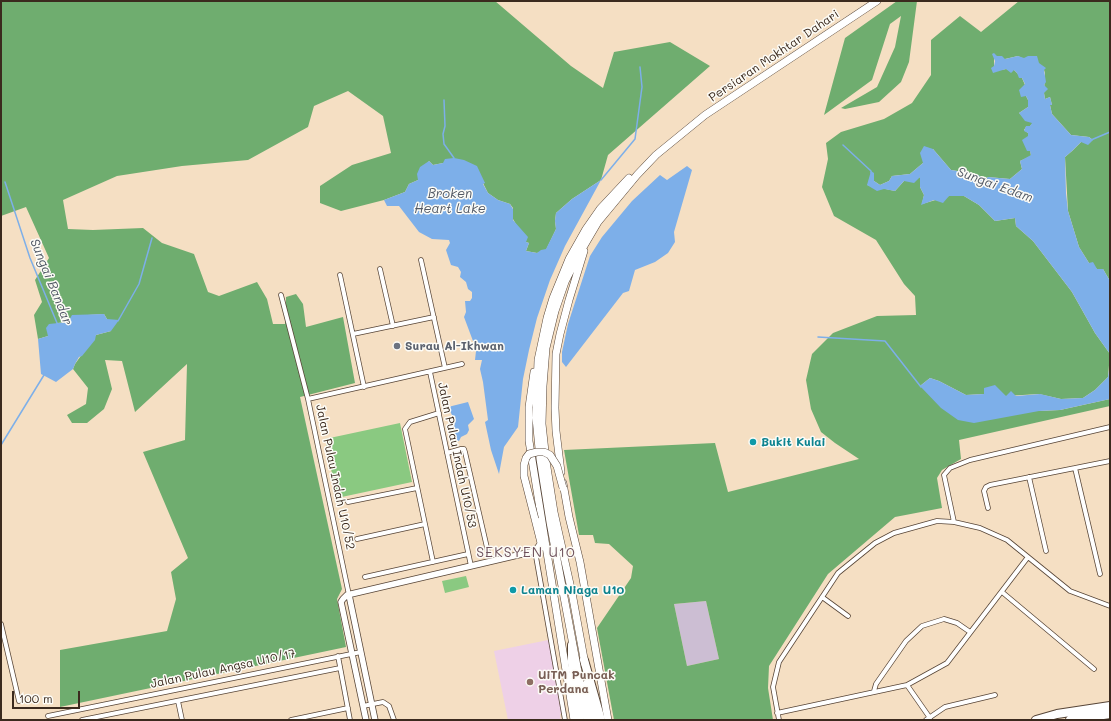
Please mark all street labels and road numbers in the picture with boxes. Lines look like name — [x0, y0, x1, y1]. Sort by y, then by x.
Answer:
street label: Persiaran Mokhtar Dahari — [706, 7, 842, 105]
street label: Jalan Pulau Indah U10/53 — [435, 381, 479, 529]
street label: Jalan Pulau Indah U10/52 — [313, 403, 357, 551]
street label: Jalan Pulau Angsa U10/17 — [149, 647, 297, 691]

